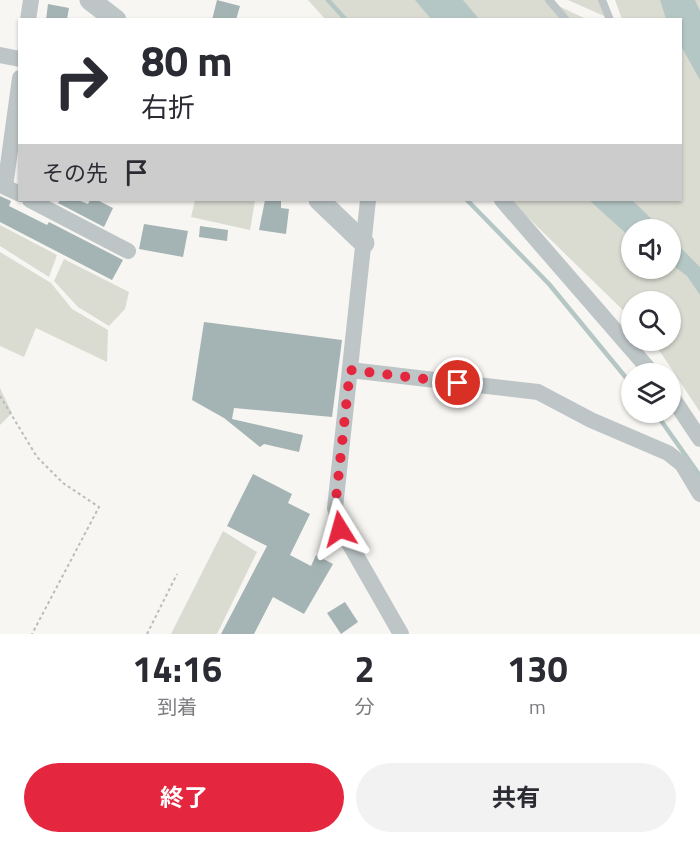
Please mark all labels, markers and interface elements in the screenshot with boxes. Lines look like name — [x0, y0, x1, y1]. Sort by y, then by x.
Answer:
text: 80 m — [141, 28, 233, 92]
icon: right — [42, 42, 120, 120]
text: 右折 — [141, 86, 195, 127]
text: その先 — [42, 156, 108, 190]
icon: arrive — [120, 156, 153, 189]
map controls — [621, 219, 681, 423]
button: sound — [621, 219, 681, 279]
button: search — [621, 291, 681, 351]
pin — [432, 357, 483, 408]
button: layers — [621, 363, 681, 423]
icon: arrive — [441, 366, 474, 399]
position arrow — [308, 497, 372, 561]
text: 14:16 — [132, 641, 222, 696]
text: 2 — [355, 641, 375, 696]
text: 130 — [507, 641, 568, 696]
text: 到着 — [157, 691, 197, 722]
text: 分 — [355, 691, 375, 722]
text: m — [529, 691, 546, 722]
button: 終了 — [24, 763, 344, 832]
button: 共有 — [356, 763, 676, 832]

